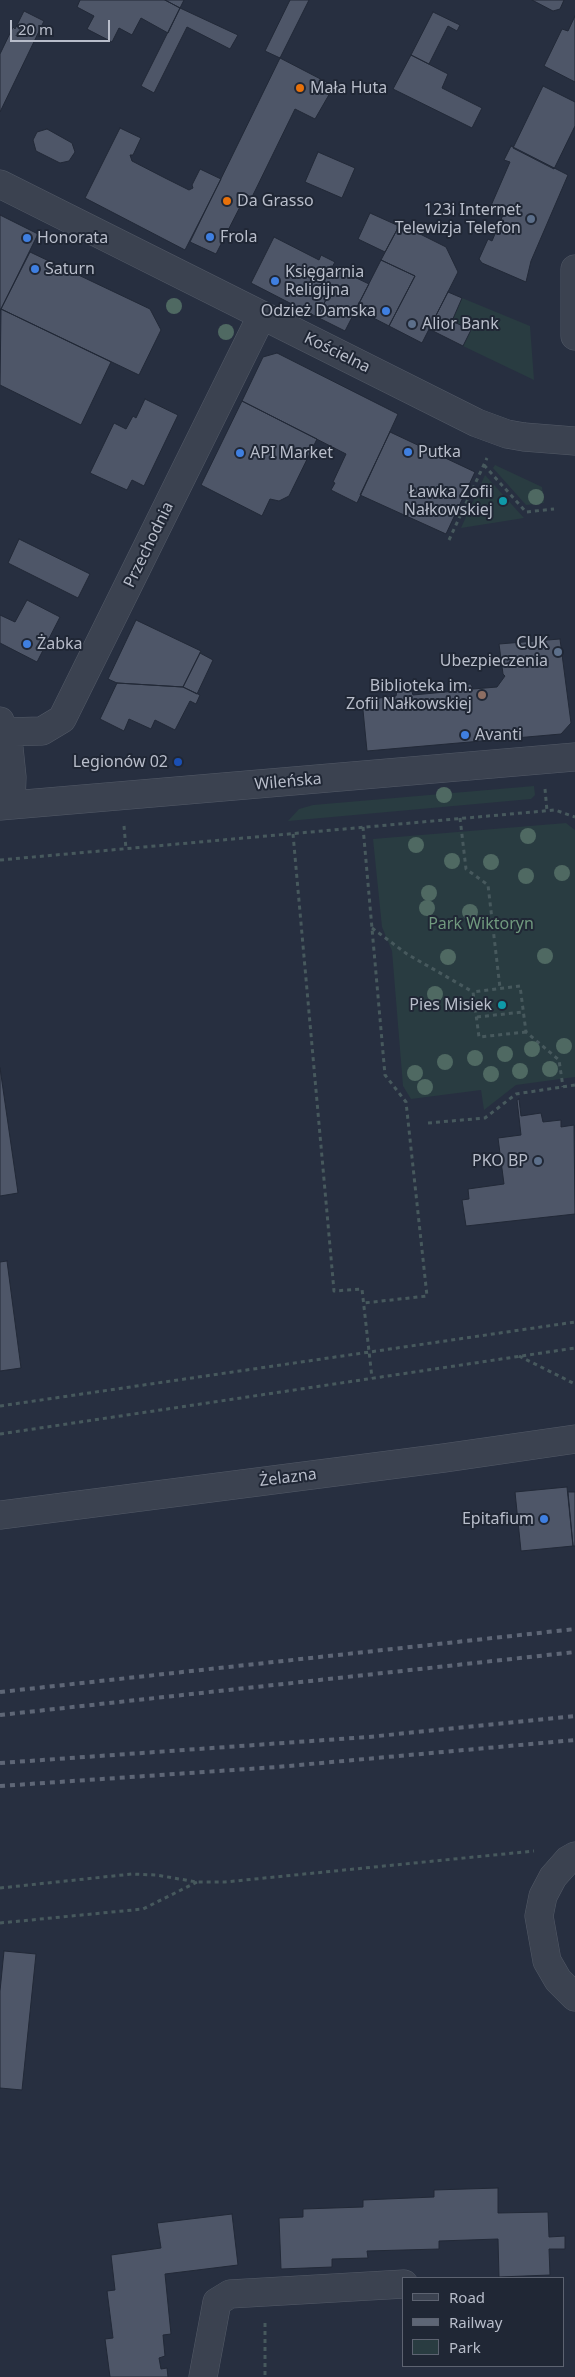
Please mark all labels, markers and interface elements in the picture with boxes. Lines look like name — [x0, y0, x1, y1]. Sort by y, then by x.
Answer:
scale bar — [12, 10, 112, 42]
text: 20 m — [18, 19, 53, 39]
place label: Mała Huta — [310, 78, 387, 98]
marker: Mała Huta — [294, 82, 306, 94]
place label: Da Grasso — [237, 191, 314, 211]
marker: Da Grasso — [221, 195, 233, 207]
place label: 123i Internet Telewizja Telefon — [395, 200, 521, 238]
marker: 123i Internet Telewizja Telefon — [525, 213, 537, 225]
place label: Frola — [220, 227, 257, 247]
place label: Honorata — [37, 228, 108, 248]
marker: Frola — [204, 231, 216, 243]
marker: Honorata — [21, 232, 33, 244]
place label: Saturn — [45, 259, 95, 279]
place label: Księgarnia Religijna — [285, 262, 364, 300]
marker: Saturn — [29, 263, 41, 275]
marker: Księgarnia Religijna — [269, 275, 281, 287]
place label: Odzież Damska — [261, 301, 376, 321]
marker: Odzież Damska — [380, 305, 392, 317]
place label: Alior Bank — [422, 314, 499, 334]
marker: Alior Bank — [406, 318, 418, 330]
street label: Kościelna — [301, 329, 373, 377]
place label: Putka — [418, 442, 461, 462]
place label: API Market — [250, 443, 333, 463]
marker: Putka — [402, 446, 414, 458]
marker: API Market — [234, 447, 246, 459]
place label: Ławka Zofii Nałkowskiej — [404, 482, 493, 520]
marker: Ławka Zofii Nałkowskiej — [497, 495, 509, 507]
street label: Przechodnia — [120, 499, 178, 591]
place label: CUK Ubezpieczenia — [440, 633, 548, 671]
place label: Żabka — [37, 634, 82, 654]
marker: Żabka — [21, 638, 33, 650]
marker: CUK Ubezpieczenia — [552, 646, 564, 658]
place label: Biblioteka im. Zofii Nałkowskiej — [346, 676, 472, 714]
marker: Biblioteka im. Zofii Nałkowskiej — [476, 689, 488, 701]
place label: Avanti — [475, 725, 522, 745]
marker: Avanti — [459, 729, 471, 741]
place label: Legionów 02 — [73, 752, 168, 772]
marker: Legionów 02 — [172, 756, 184, 768]
street label: Wileńska — [254, 770, 322, 794]
park label: Park Wiktoryn — [428, 914, 534, 934]
place label: Pies Misiek — [409, 995, 492, 1015]
marker: Pies Misiek — [496, 999, 508, 1011]
place label: PKO BP — [472, 1151, 528, 1171]
marker: PKO BP — [532, 1155, 544, 1167]
street label: Żelazna — [258, 1465, 318, 1491]
place label: Epitafium — [462, 1509, 534, 1529]
marker: Epitafium — [538, 1513, 550, 1525]
legend — [402, 2277, 565, 2367]
text: Road — [449, 2287, 485, 2307]
text: Railway — [449, 2312, 502, 2332]
text: Park — [449, 2337, 481, 2357]

